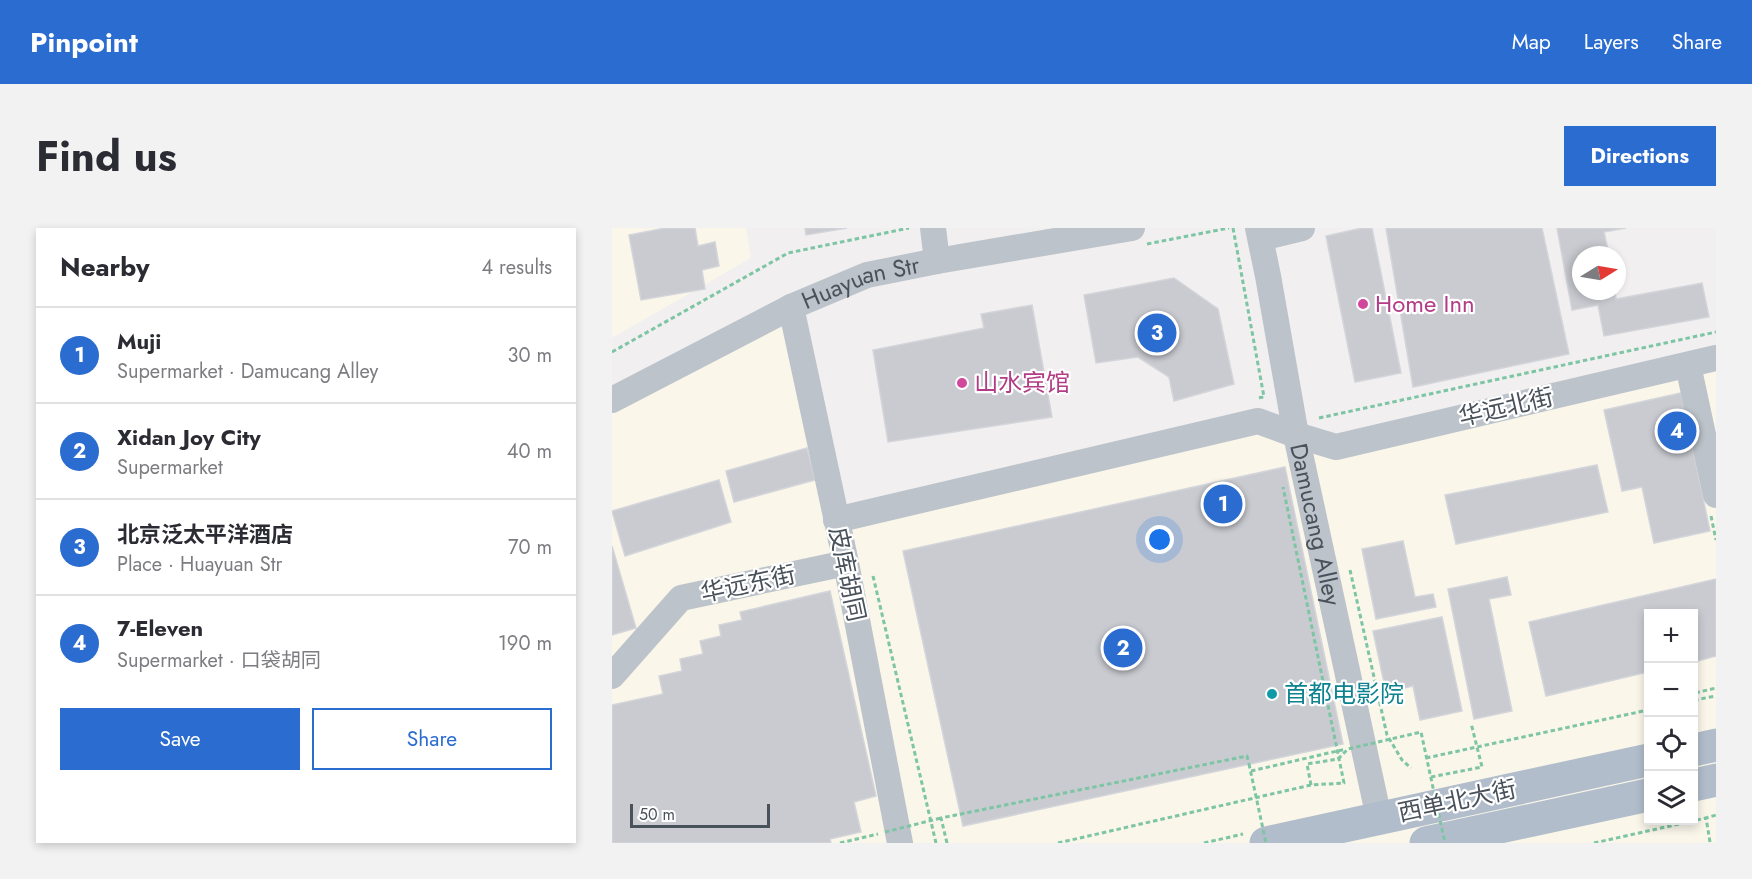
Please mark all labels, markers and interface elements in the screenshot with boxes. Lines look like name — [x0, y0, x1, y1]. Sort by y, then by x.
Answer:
text: Pinpoint — [30, 22, 138, 63]
text: Map — [1512, 27, 1551, 57]
text: Layers — [1584, 27, 1639, 57]
text: Share — [1672, 27, 1722, 57]
text: Find us — [36, 126, 177, 187]
button: Directions — [1564, 126, 1716, 186]
north arrow — [1572, 246, 1626, 300]
street label: Huayuan Str — [796, 247, 923, 318]
text: Nearby — [60, 248, 149, 286]
text: 4 results — [481, 253, 552, 282]
place label: Home Inn — [1375, 286, 1475, 321]
marker: Home Inn — [1356, 297, 1370, 311]
pin: 3 — [1138, 310, 1176, 356]
text: Muji — [117, 325, 161, 357]
text: 1 — [74, 341, 85, 370]
text: 30 m — [507, 341, 552, 370]
text: Supermarket · Damucang Alley — [117, 357, 378, 386]
place label: 山水宾馆 — [974, 365, 1070, 400]
marker: 山水宾馆 — [955, 376, 969, 390]
street label: 华远北街 — [1455, 379, 1557, 434]
pin: 4 — [1658, 408, 1696, 454]
text: Xidan Joy City — [117, 421, 261, 453]
text: 2 — [73, 437, 86, 466]
text: 40 m — [507, 437, 552, 466]
street label: Damucang Alley — [1281, 440, 1351, 609]
text: Supermarket — [117, 453, 223, 482]
pin: 1 — [1204, 482, 1242, 526]
text: 北京泛太平洋酒店 — [117, 518, 293, 550]
street label: 皮库胡同 — [820, 523, 875, 624]
your location — [1145, 525, 1174, 554]
text: 3 — [73, 533, 86, 562]
text: 70 m — [508, 533, 552, 562]
text: Place · Huayuan Str — [117, 550, 282, 579]
street label: 华远东街 — [697, 556, 798, 611]
map controls — [1644, 609, 1698, 825]
button: + — [1644, 609, 1698, 663]
text: 7-Eleven — [117, 612, 203, 644]
pin: 2 — [1104, 626, 1142, 670]
text: 4 — [73, 629, 86, 658]
text: 190 m — [498, 629, 552, 658]
text: Supermarket · 口袋胡同 — [117, 646, 321, 675]
button: − — [1644, 663, 1698, 717]
place label: 首都电影院 — [1284, 676, 1404, 711]
marker: 首都电影院 — [1265, 687, 1279, 701]
button: Save — [60, 708, 300, 770]
button: Share — [312, 708, 552, 770]
button: locate — [1644, 717, 1698, 771]
street label: 西单北大街 — [1395, 771, 1519, 830]
button: layers — [1644, 771, 1698, 825]
scale bar — [630, 801, 770, 828]
text: 50 m — [639, 803, 675, 826]

